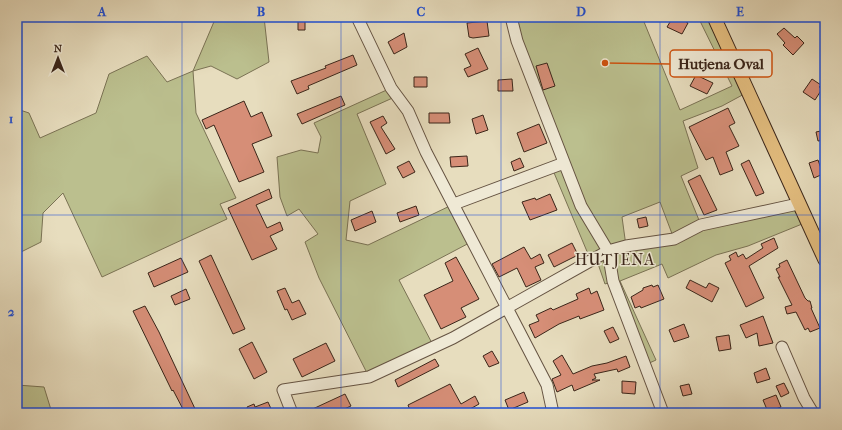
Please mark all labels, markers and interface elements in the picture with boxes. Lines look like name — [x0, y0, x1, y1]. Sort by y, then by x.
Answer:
text: A — [97, 4, 107, 19]
text: B — [257, 4, 266, 19]
text: C — [417, 4, 426, 19]
text: D — [576, 4, 586, 19]
text: E — [736, 4, 744, 19]
north arrow — [38, 38, 78, 78]
text: N — [54, 42, 63, 55]
callout: Hutjena Oval — [670, 50, 772, 77]
text: Hutjena Oval — [678, 55, 765, 73]
text: 1 — [9, 111, 14, 126]
district label: HUTJENA — [575, 250, 655, 269]
text: 2 — [8, 304, 15, 319]

